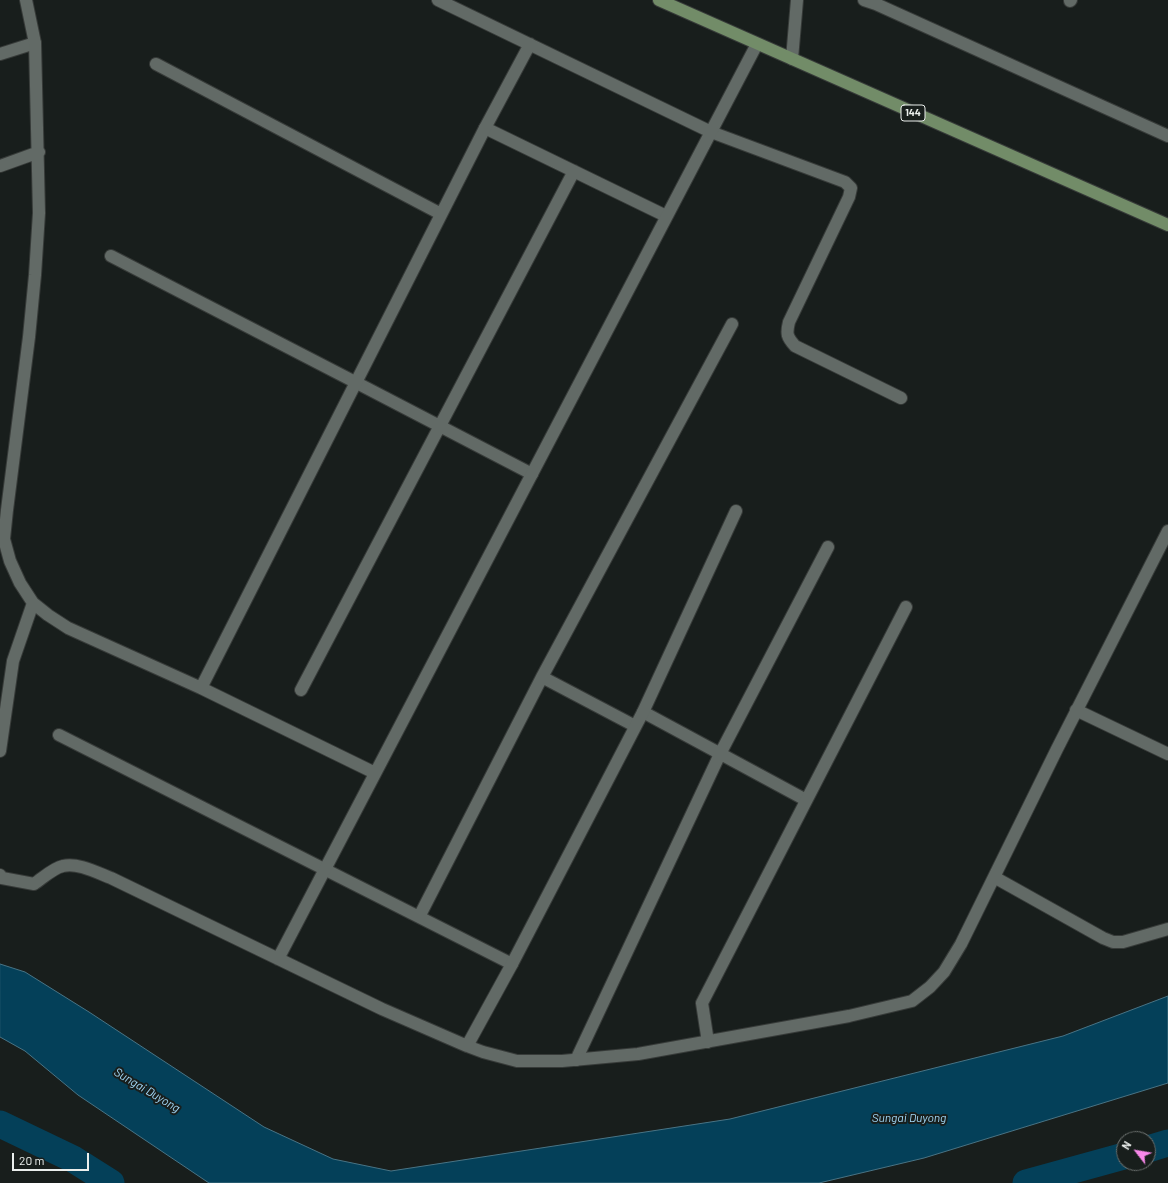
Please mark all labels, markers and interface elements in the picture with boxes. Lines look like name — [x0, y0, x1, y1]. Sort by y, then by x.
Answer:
road number: 144 — [901, 105, 925, 121]
water label: Sungai Duyong — [111, 1065, 183, 1115]
water label: Sungai Duyong — [872, 1111, 946, 1125]
north arrow — [1116, 1131, 1156, 1171]
text: N — [1119, 1139, 1134, 1152]
scale bar — [14, 1145, 91, 1171]
text: 20 m — [19, 1153, 45, 1167]

